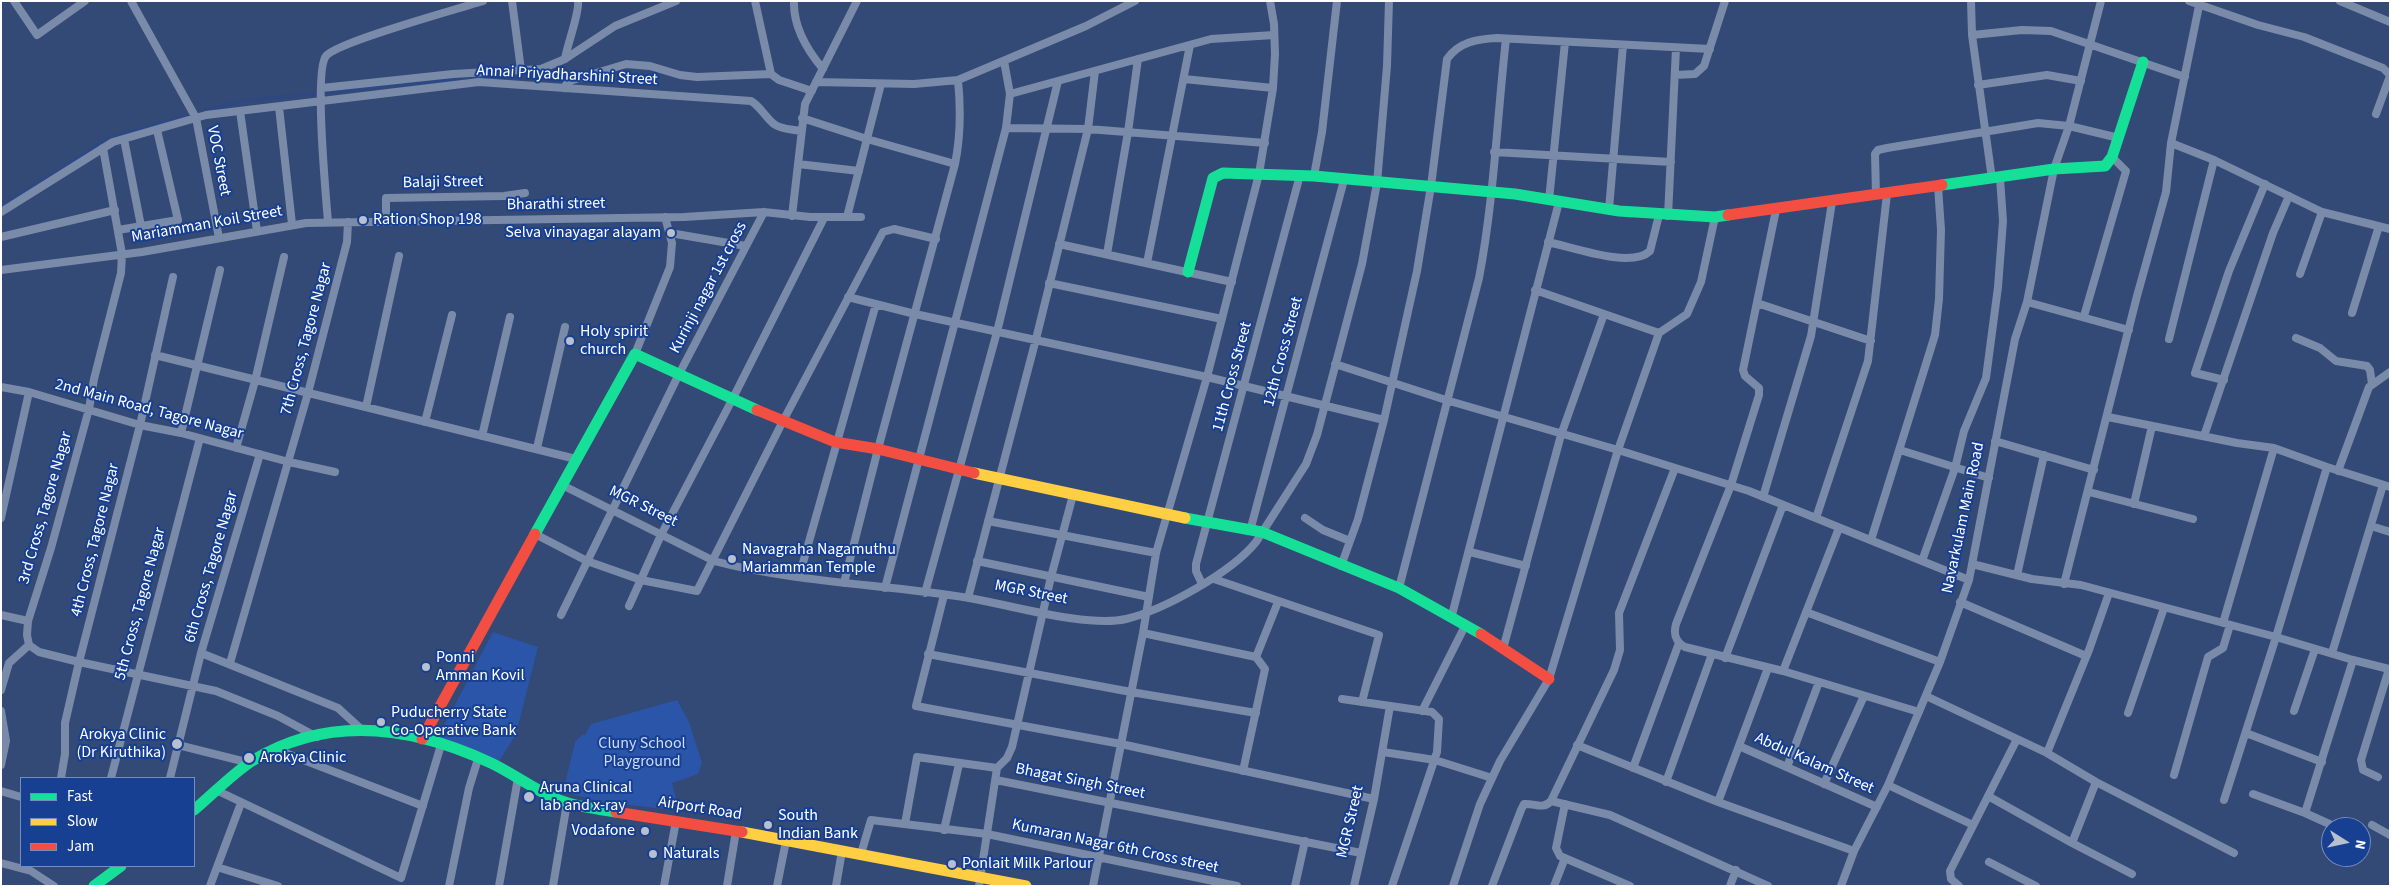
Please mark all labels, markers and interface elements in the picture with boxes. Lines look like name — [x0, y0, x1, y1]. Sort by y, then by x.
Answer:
street label: Annai Priyadharshini Street — [476, 62, 658, 90]
street label: VOC Street — [202, 124, 234, 198]
street label: Balaji Street — [402, 173, 484, 193]
street label: Bharathi street — [506, 195, 606, 215]
street label: Mariamman Koil Street — [130, 202, 284, 248]
place label: Ration Shop 198 — [373, 210, 482, 230]
marker: Ration Shop 198 — [357, 214, 369, 226]
street label: Kurinji nagar 1st cross — [666, 219, 752, 357]
place label: Selva vinayagar alayam — [505, 223, 661, 243]
marker: Selva vinayagar alayam — [665, 227, 677, 239]
street label: 7th Cross, Tagore Nagar — [277, 261, 337, 417]
street label: 12th Cross Street — [1260, 295, 1308, 409]
street label: 11th Cross Street — [1209, 320, 1257, 434]
place label: Holy spirit church — [580, 322, 648, 360]
marker: Holy spirit church — [564, 335, 576, 347]
street label: 2nd Main Road, Tagore Nagar — [53, 376, 245, 444]
street label: 3rd Cross, Tagore Nagar — [15, 430, 77, 586]
street label: Navarkulam Main Road — [1939, 441, 1989, 595]
street label: 4th Cross, Tagore Nagar — [68, 461, 124, 619]
street label: MGR Street — [606, 482, 680, 532]
street label: 6th Cross, Tagore Nagar — [181, 489, 243, 645]
street label: 5th Cross, Tagore Nagar — [111, 526, 171, 682]
place label: Navagraha Nagamuthu Mariamman Temple — [742, 540, 896, 578]
marker: Navagraha Nagamuthu Mariamman Temple — [726, 553, 738, 565]
street label: MGR Street — [993, 577, 1069, 609]
place label: Ponni Amman Kovil — [436, 648, 524, 686]
marker: Ponni Amman Kovil — [420, 661, 432, 673]
place label: Puducherry State Co-Operative Bank — [391, 703, 516, 741]
marker: Puducherry State Co-Operative Bank — [375, 716, 387, 728]
place label: Arokya Clinic (Dr Kiruthika) — [76, 725, 166, 763]
street label: Abdul Kalam Street — [1751, 729, 1877, 799]
park label: Cluny School Playground — [598, 734, 686, 772]
marker: Arokya Clinic (Dr Kiruthika) — [170, 737, 184, 751]
place label: Arokya Clinic — [260, 748, 346, 768]
marker: Arokya Clinic — [242, 751, 256, 765]
street label: Bhagat Singh Street — [1014, 760, 1146, 804]
legend — [20, 777, 195, 867]
place label: Aruna Clinical lab and x-ray — [540, 778, 632, 816]
street label: MGR Street — [1333, 784, 1369, 860]
text: Fast — [67, 786, 93, 807]
marker: Aruna Clinical lab and x-ray — [522, 790, 536, 804]
street label: Airport Road — [657, 793, 743, 825]
place label: South Indian Bank — [778, 806, 858, 844]
text: Slow — [67, 811, 98, 832]
street label: Kumaran Nagar 6th Cross street — [1010, 816, 1220, 878]
north arrow — [2321, 817, 2371, 867]
marker: South Indian Bank — [762, 819, 774, 831]
place label: Vodafone — [572, 821, 635, 841]
marker: Vodafone — [639, 825, 651, 837]
text: Jam — [67, 836, 94, 857]
text: N — [2349, 838, 2370, 851]
place label: Naturals — [663, 844, 719, 864]
marker: Naturals — [647, 848, 659, 860]
place label: Ponlait Milk Parlour — [962, 854, 1093, 874]
marker: Ponlait Milk Parlour — [946, 858, 958, 870]

